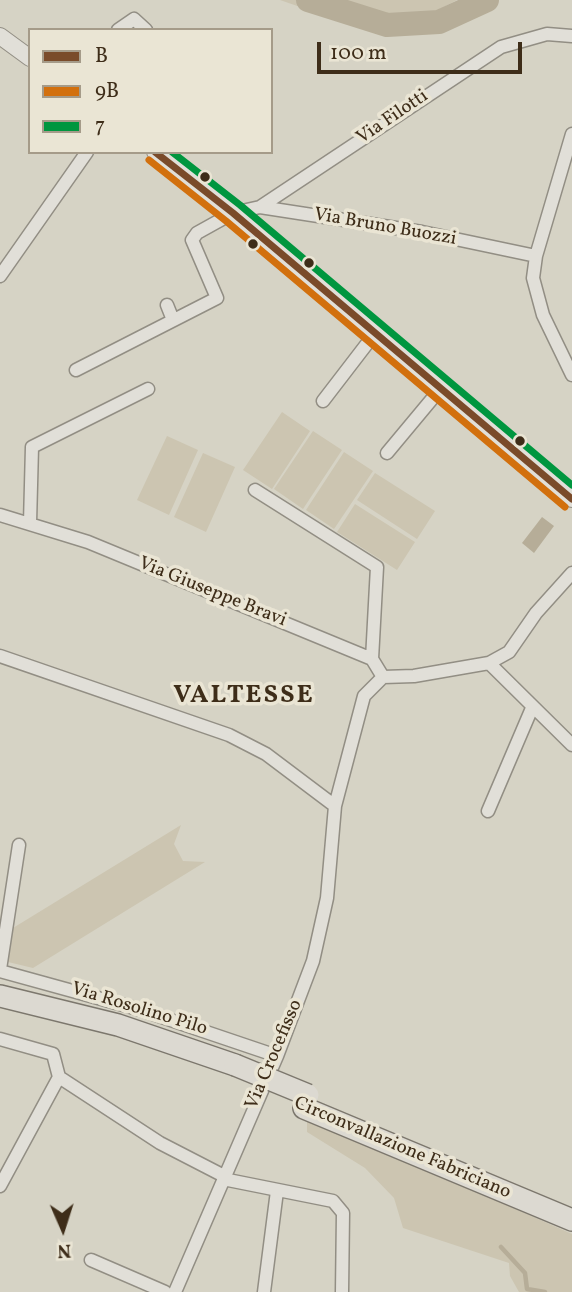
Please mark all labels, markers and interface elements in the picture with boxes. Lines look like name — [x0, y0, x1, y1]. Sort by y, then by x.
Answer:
legend — [28, 28, 273, 154]
scale bar — [320, 28, 525, 72]
text: 100 m — [330, 39, 387, 68]
text: B — [95, 42, 108, 71]
text: 9B — [95, 77, 119, 106]
street label: Via Filotti — [353, 86, 433, 150]
text: 7 — [95, 112, 105, 141]
unlabelled marker — [198, 170, 212, 184]
street label: Via Bruno Buozzi — [312, 204, 458, 252]
unlabelled marker — [246, 237, 260, 251]
unlabelled marker — [302, 256, 316, 270]
unlabelled marker — [513, 434, 527, 448]
street label: Via Giuseppe Bravi — [135, 553, 289, 633]
district label: VALTESSE — [174, 681, 314, 713]
street label: Via Rosolino Pilo — [68, 978, 210, 1042]
street label: Via Crocefisso — [242, 997, 308, 1113]
street label: Circonvallazione Fabriciano — [290, 1093, 514, 1205]
north arrow — [28, 1194, 98, 1264]
text: N — [57, 1237, 72, 1263]

